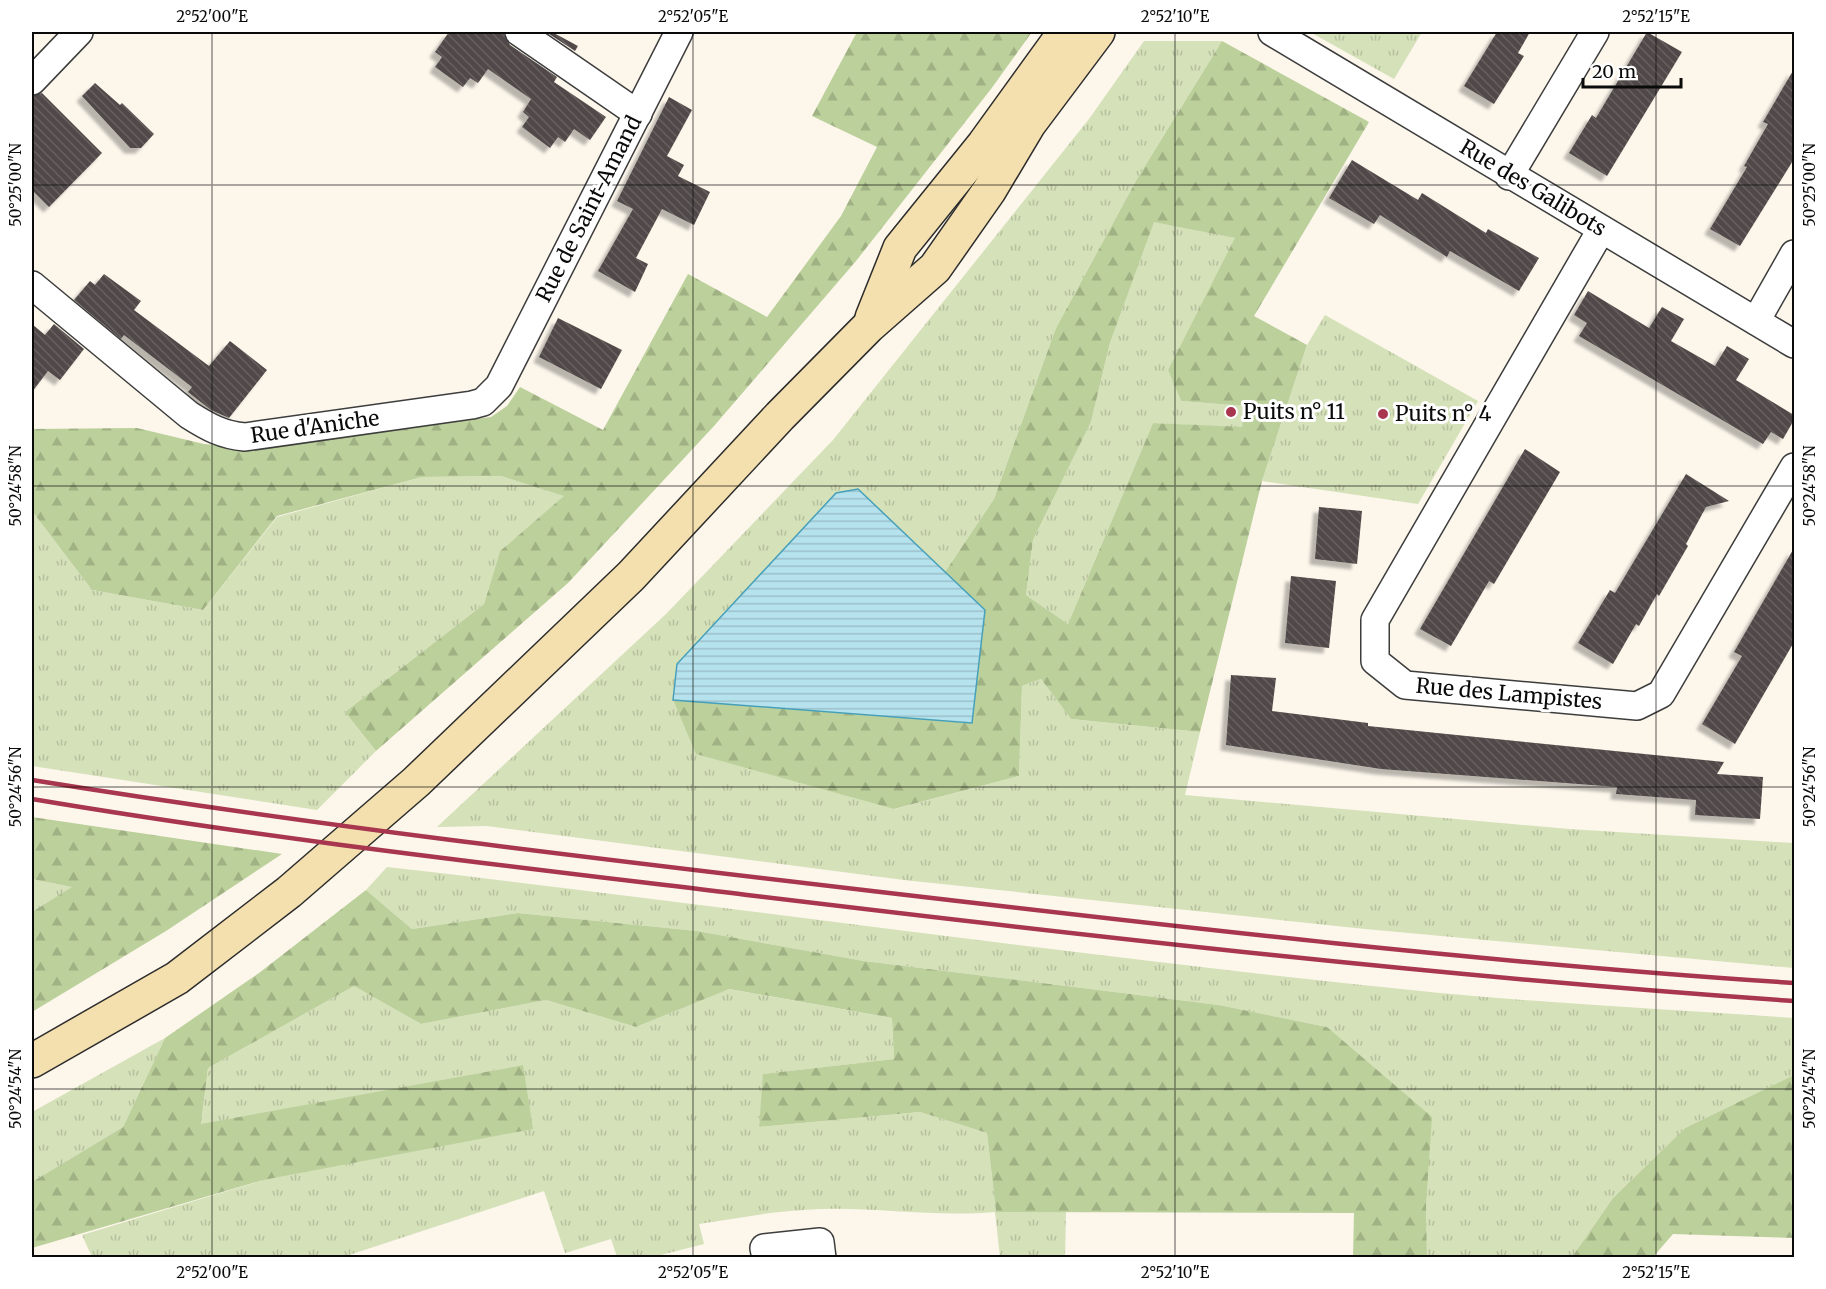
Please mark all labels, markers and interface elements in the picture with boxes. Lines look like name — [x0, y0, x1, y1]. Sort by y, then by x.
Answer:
text: 2°52'00"E — [176, 7, 248, 26]
text: 2°52'05"E — [658, 7, 728, 26]
text: 2°52'10"E — [1141, 7, 1210, 26]
text: 2°52'15"E — [1622, 7, 1690, 26]
scale bar — [1583, 51, 1680, 89]
text: 20 m — [1592, 60, 1636, 83]
street label: Rue de Saint-Amand — [530, 111, 647, 307]
street label: Rue des Galibots — [1455, 133, 1611, 242]
text: 50°25'00"N — [6, 143, 25, 227]
text: 50°25'00"N — [1800, 143, 1819, 227]
place label: Puits n° 11 — [1243, 398, 1345, 425]
place label: Puits n° 4 — [1395, 400, 1491, 427]
street label: Rue d'Aniche — [249, 404, 381, 449]
marker: Puits n° 11 — [1224, 405, 1238, 419]
marker: Puits n° 4 — [1376, 407, 1390, 421]
text: 50°24'58"N — [6, 445, 25, 527]
text: 50°24'58"N — [1800, 445, 1819, 527]
street label: Rue des Lampistes — [1415, 672, 1603, 715]
text: 50°24'56"N — [6, 746, 25, 827]
text: 50°24'56"N — [1800, 746, 1819, 827]
text: 50°24'54"N — [6, 1049, 25, 1129]
text: 50°24'54"N — [1800, 1049, 1819, 1129]
text: 2°52'00"E — [176, 1263, 248, 1282]
text: 2°52'05"E — [658, 1263, 728, 1282]
text: 2°52'10"E — [1141, 1263, 1210, 1282]
text: 2°52'15"E — [1622, 1263, 1690, 1282]

